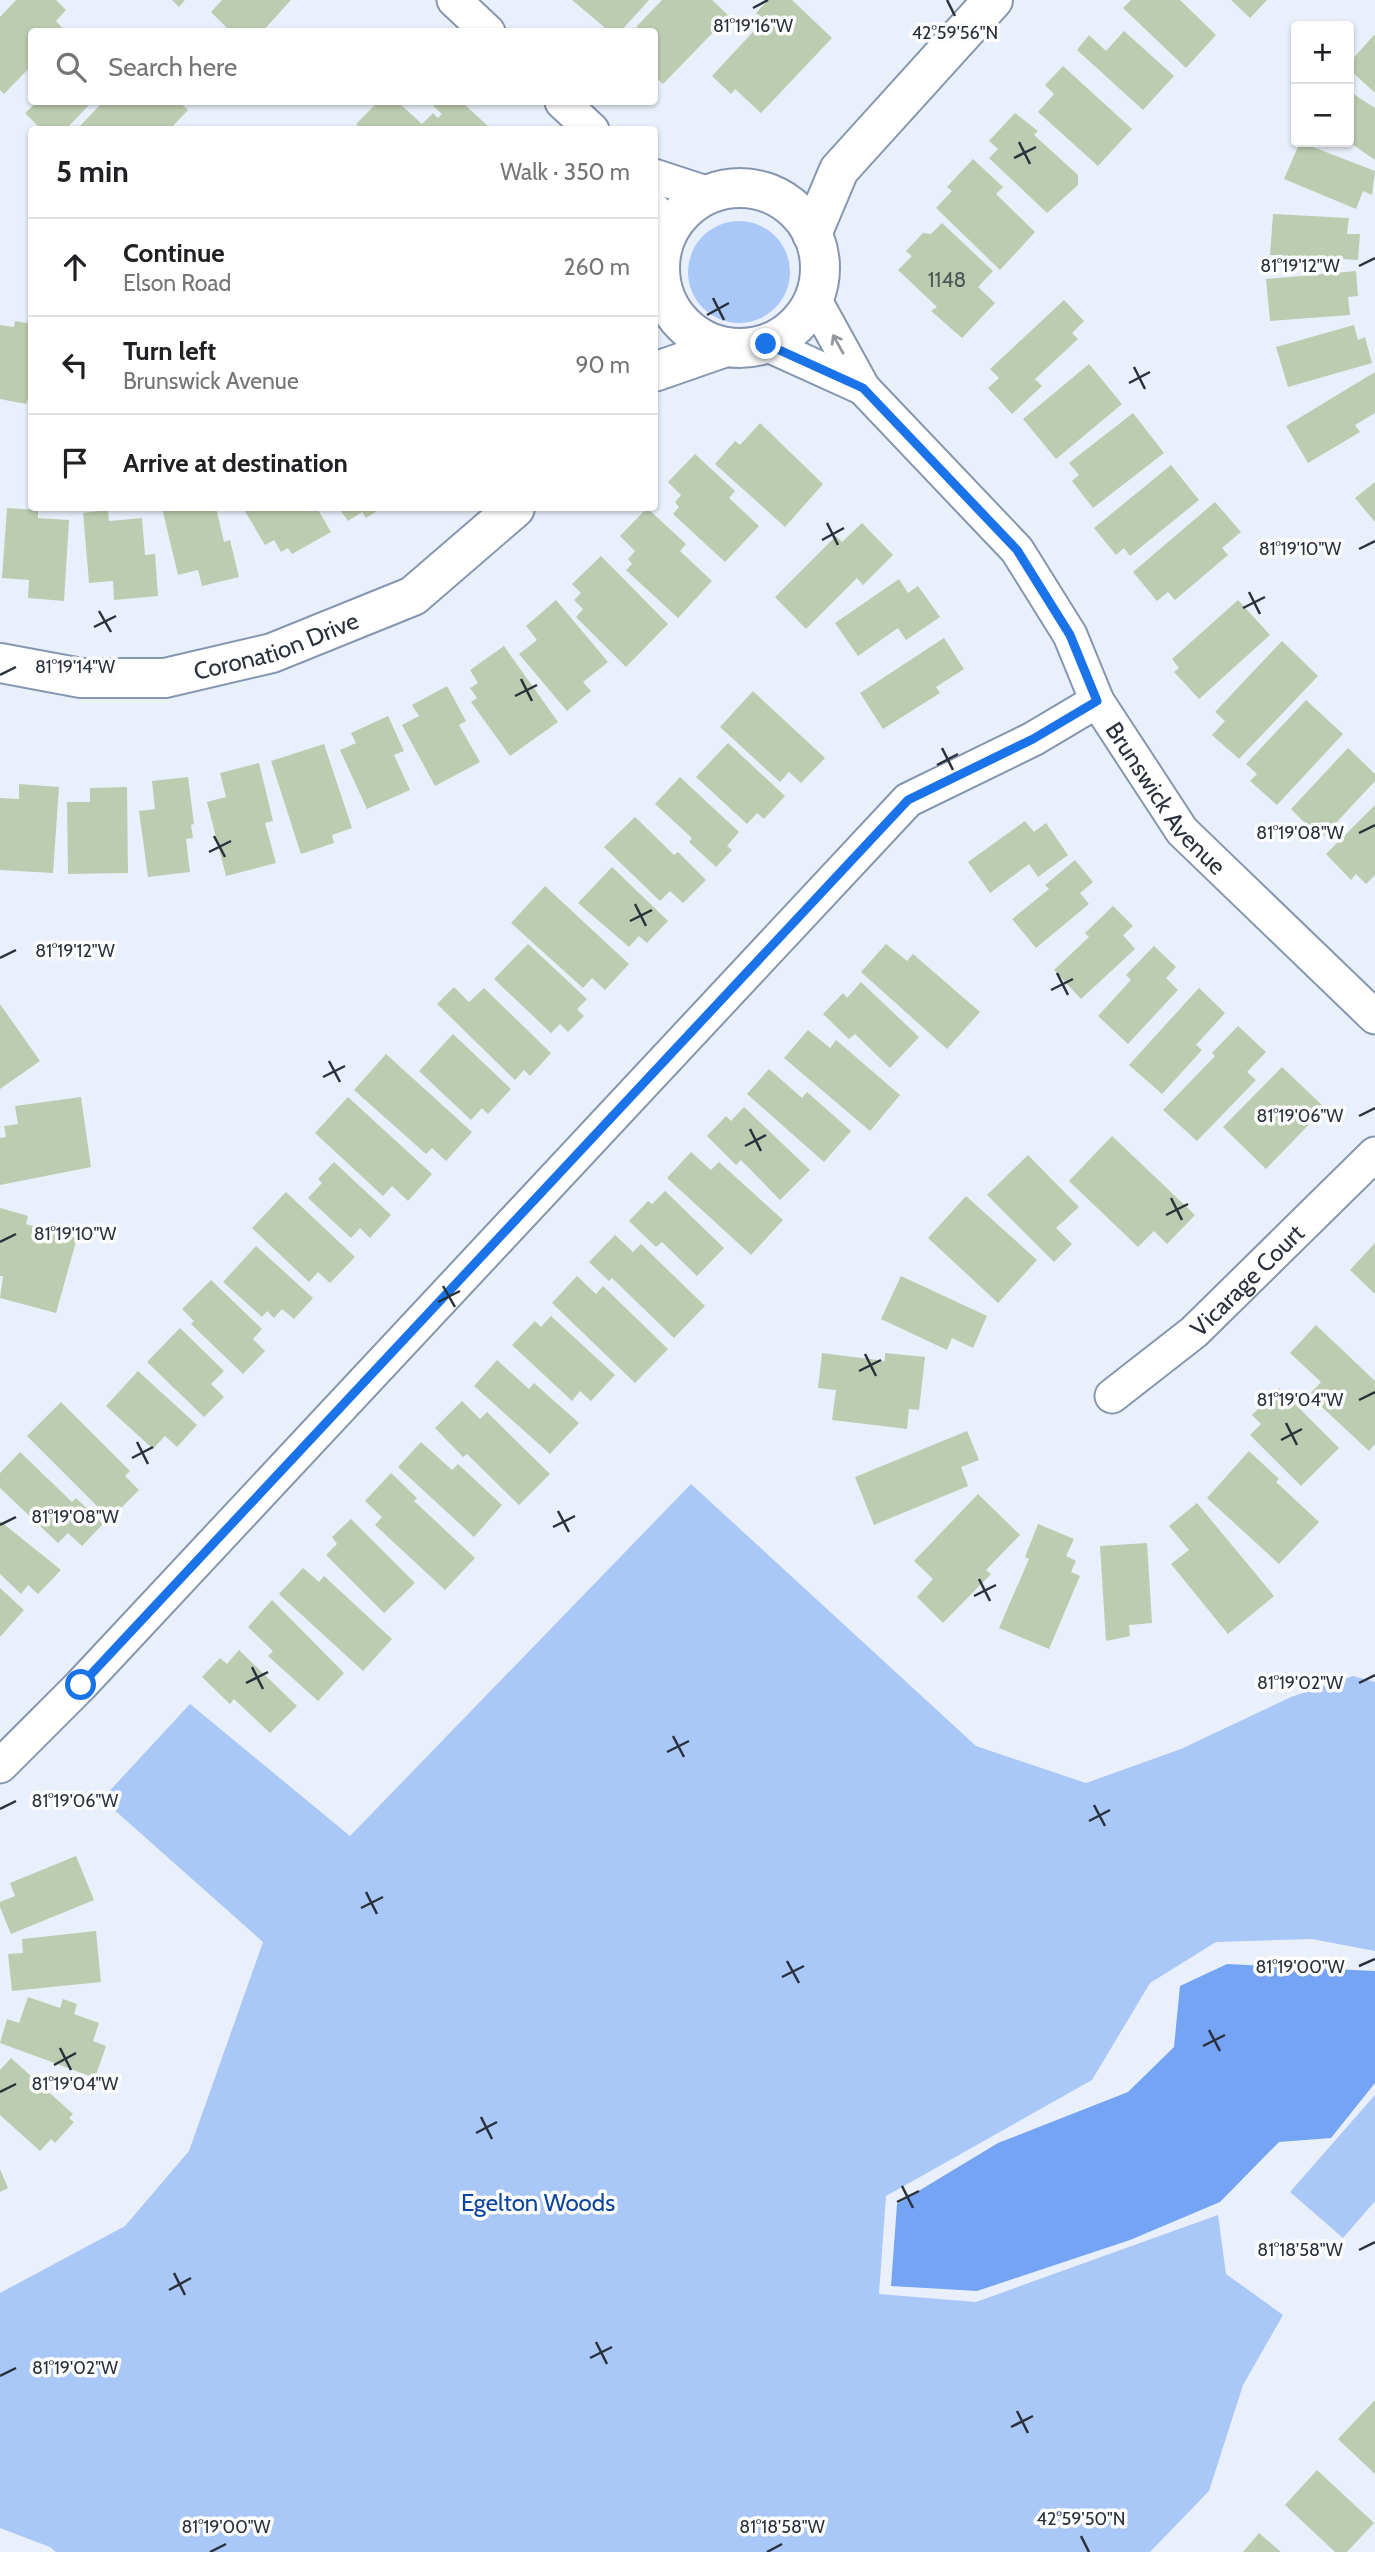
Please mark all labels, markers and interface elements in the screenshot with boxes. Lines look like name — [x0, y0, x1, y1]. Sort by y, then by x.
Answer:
text: 81°19'16"W — [713, 15, 793, 37]
map controls — [1291, 21, 1354, 147]
button: + — [1291, 21, 1354, 84]
text: 42°59'56"N — [912, 22, 998, 44]
search box — [28, 28, 658, 105]
icon: search — [52, 48, 90, 86]
text: Search here — [108, 51, 237, 83]
button: − — [1291, 84, 1354, 147]
text: 5 min — [56, 153, 129, 190]
text: Walk · 350 m — [500, 158, 630, 186]
text: Continue — [123, 237, 225, 269]
icon: ahead — [56, 248, 94, 286]
text: 260 m — [563, 253, 630, 281]
text: 81°19'12"W — [1260, 255, 1340, 277]
house number: 1148 — [928, 267, 966, 292]
text: Elson Road — [123, 269, 231, 297]
route end — [750, 328, 781, 359]
one-way arrow — [831, 334, 845, 354]
text: Turn left — [123, 335, 216, 367]
icon: left — [56, 346, 94, 384]
text: 90 m — [576, 351, 630, 379]
text: Brunswick Avenue — [123, 367, 299, 395]
icon: arrive — [56, 444, 94, 482]
text: Arrive at destination — [123, 447, 348, 479]
text: 81°19'10"W — [1259, 538, 1341, 560]
street label: Coronation Drive — [191, 605, 362, 685]
text: 81°19'14"W — [35, 656, 115, 678]
street label: Brunswick Avenue — [1100, 716, 1232, 880]
text: 81°19'08"W — [1256, 822, 1344, 844]
text: 81°19'12"W — [35, 940, 115, 962]
text: 81°19'06"W — [1257, 1105, 1343, 1127]
street label: Vicarage Court — [1184, 1218, 1310, 1342]
text: 81°19'10"W — [34, 1223, 116, 1245]
text: 81°19'04"W — [1257, 1389, 1343, 1411]
text: 81°19'08"W — [31, 1506, 119, 1528]
route start — [65, 1669, 96, 1700]
text: 81°19'02"W — [1257, 1672, 1343, 1694]
text: 81°19'06"W — [32, 1790, 118, 1812]
text: 81°19'00"W — [1255, 1956, 1345, 1978]
text: 81°19'04"W — [32, 2073, 118, 2095]
park label: Egelton Woods — [461, 2188, 615, 2217]
text: 81°18'58"W — [1257, 2239, 1343, 2261]
text: 81°19'02"W — [32, 2357, 118, 2379]
text: 42°59'50"N — [1037, 2508, 1125, 2530]
text: 81°19'00"W — [181, 2516, 271, 2538]
text: 81°18'58"W — [739, 2516, 825, 2538]

